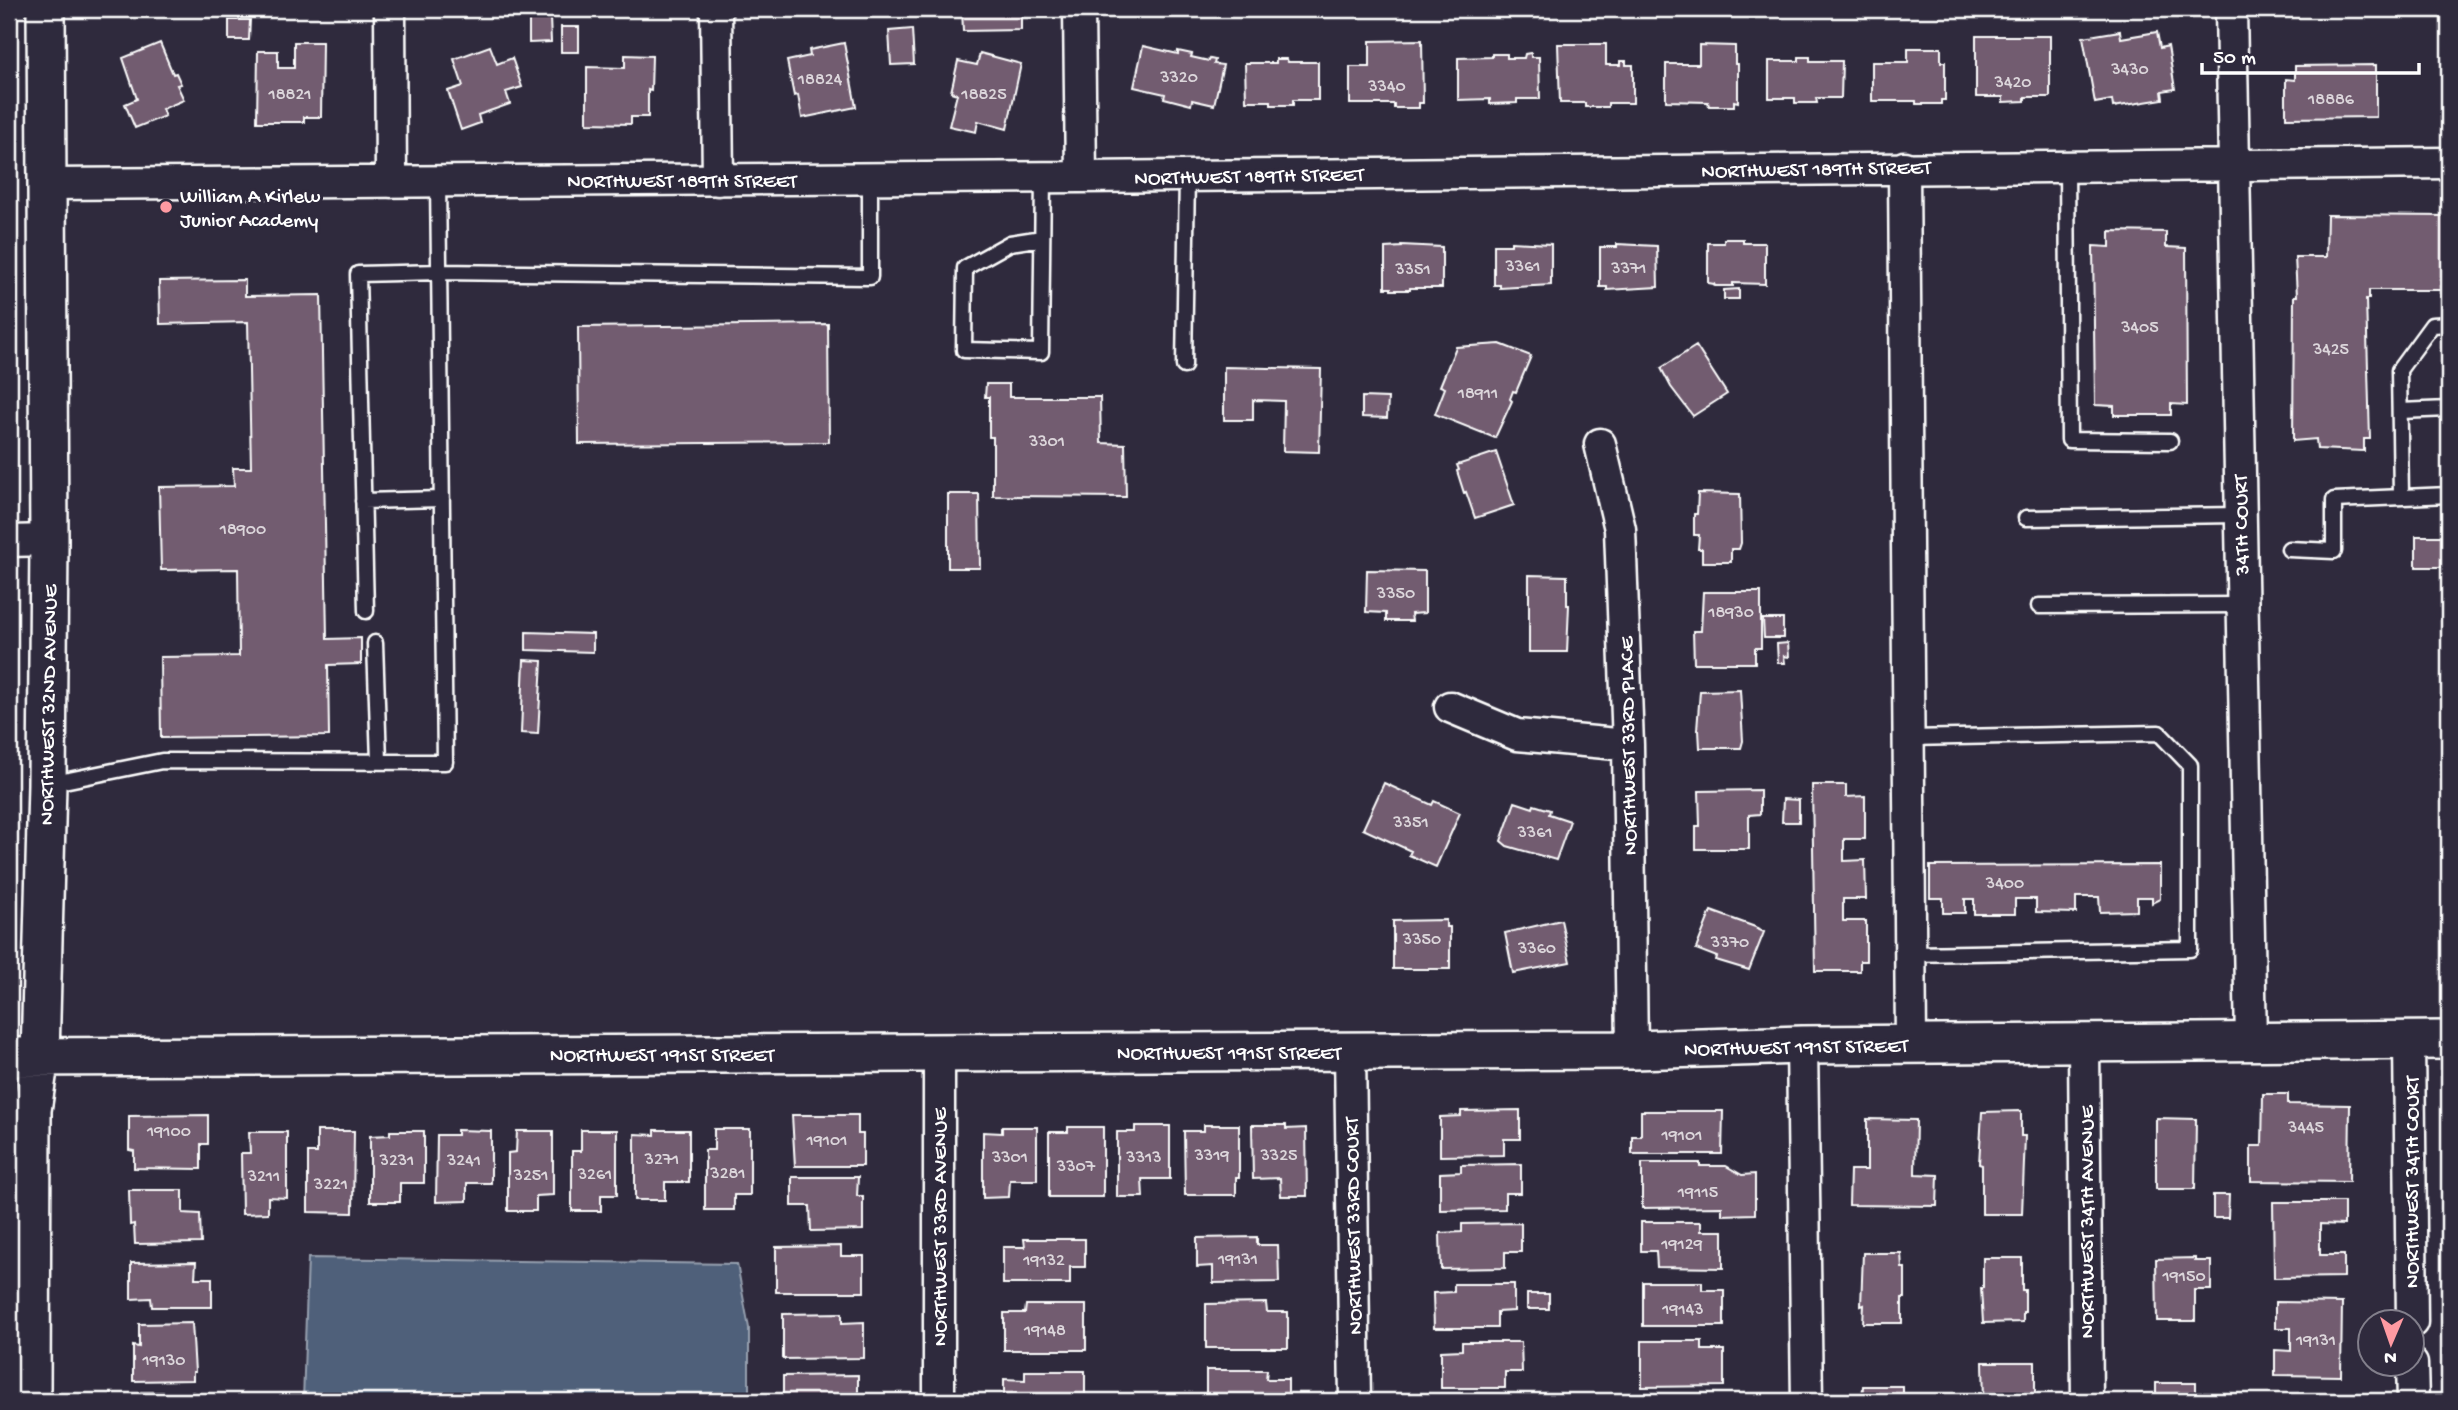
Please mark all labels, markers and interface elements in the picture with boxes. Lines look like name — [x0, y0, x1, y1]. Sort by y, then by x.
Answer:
scale bar — [2202, 32, 2420, 76]
text: 50 m — [2213, 47, 2256, 72]
house number: 3430 — [2110, 60, 2149, 81]
house number: 3320 — [1159, 68, 1198, 89]
house number: 18824 — [797, 70, 843, 91]
house number: 3420 — [1994, 73, 2031, 94]
house number: 3340 — [1367, 77, 1406, 98]
house number: 18821 — [267, 85, 312, 106]
house number: 18825 — [960, 85, 1007, 106]
house number: 18886 — [2307, 90, 2355, 111]
street label: NORTHWEST 189TH STREET — [1701, 157, 1932, 186]
street label: NORTHWEST 189TH STREET — [1134, 164, 1365, 193]
street label: NORTHWEST 189TH STREET — [567, 171, 798, 196]
place label: William A Kirlew Junior Academy — [180, 186, 321, 235]
marker: William A Kirlew Junior Academy — [158, 199, 174, 215]
house number: 3361 — [1504, 257, 1541, 278]
house number: 3371 — [1610, 259, 1647, 280]
house number: 3351 — [1394, 260, 1431, 281]
house number: 3405 — [2120, 318, 2159, 339]
house number: 3425 — [2312, 340, 2349, 361]
house number: 18911 — [1457, 384, 1498, 405]
house number: 3301 — [1028, 432, 1065, 453]
street label: 34TH COURT — [2230, 473, 2257, 577]
house number: 18900 — [219, 520, 266, 541]
street label: NORTHWEST 32ND AVENUE — [36, 584, 65, 826]
house number: 3350 — [1376, 584, 1415, 605]
house number: 18930 — [1707, 603, 1754, 624]
street label: NORTHWEST 33RD PLACE — [1616, 635, 1645, 856]
house number: 3351 — [1392, 813, 1429, 834]
house number: 3361 — [1516, 823, 1553, 844]
house number: 3400 — [1985, 874, 2024, 895]
house number: 3350 — [1402, 930, 1441, 951]
house number: 3370 — [1710, 933, 1749, 954]
house number: 3360 — [1517, 939, 1556, 960]
street label: NORTHWEST 191ST STREET — [1684, 1035, 1909, 1064]
street label: NORTHWEST 191ST STREET — [1117, 1043, 1342, 1068]
street label: NORTHWEST 191ST STREET — [550, 1045, 775, 1070]
street label: NORTHWEST 34TH COURT — [2402, 1075, 2427, 1288]
street label: NORTHWEST 34TH AVENUE — [2077, 1105, 2102, 1339]
street label: NORTHWEST 33RD AVENUE — [930, 1107, 955, 1346]
street label: NORTHWEST 33RD COURT — [1341, 1116, 1370, 1335]
house number: 3445 — [2287, 1118, 2324, 1139]
house number: 19100 — [146, 1122, 191, 1143]
house number: 19101 — [1660, 1126, 1703, 1147]
house number: 19101 — [805, 1131, 848, 1152]
house number: 3319 — [1194, 1146, 1229, 1167]
house number: 3325 — [1260, 1146, 1297, 1167]
house number: 3301 — [991, 1148, 1028, 1169]
house number: 3313 — [1125, 1148, 1162, 1169]
house number: 3271 — [644, 1150, 679, 1171]
house number: 3231 — [379, 1151, 414, 1172]
house number: 3241 — [446, 1151, 481, 1172]
house number: 3307 — [1056, 1157, 1096, 1178]
house number: 3281 — [709, 1164, 746, 1185]
house number: 3261 — [577, 1165, 612, 1186]
house number: 3251 — [513, 1166, 548, 1187]
house number: 3211 — [247, 1167, 280, 1188]
house number: 3221 — [313, 1175, 348, 1196]
house number: 19115 — [1677, 1183, 1718, 1204]
house number: 19129 — [1660, 1235, 1703, 1256]
house number: 19131 — [1217, 1250, 1258, 1271]
house number: 19132 — [1022, 1251, 1065, 1272]
house number: 19150 — [2161, 1267, 2206, 1288]
house number: 19143 — [1661, 1300, 1704, 1321]
north arrow — [2356, 1308, 2426, 1378]
house number: 19148 — [1023, 1321, 1066, 1342]
house number: 19131 — [2295, 1331, 2336, 1352]
text: N — [2384, 1345, 2397, 1368]
house number: 19130 — [141, 1351, 186, 1372]

